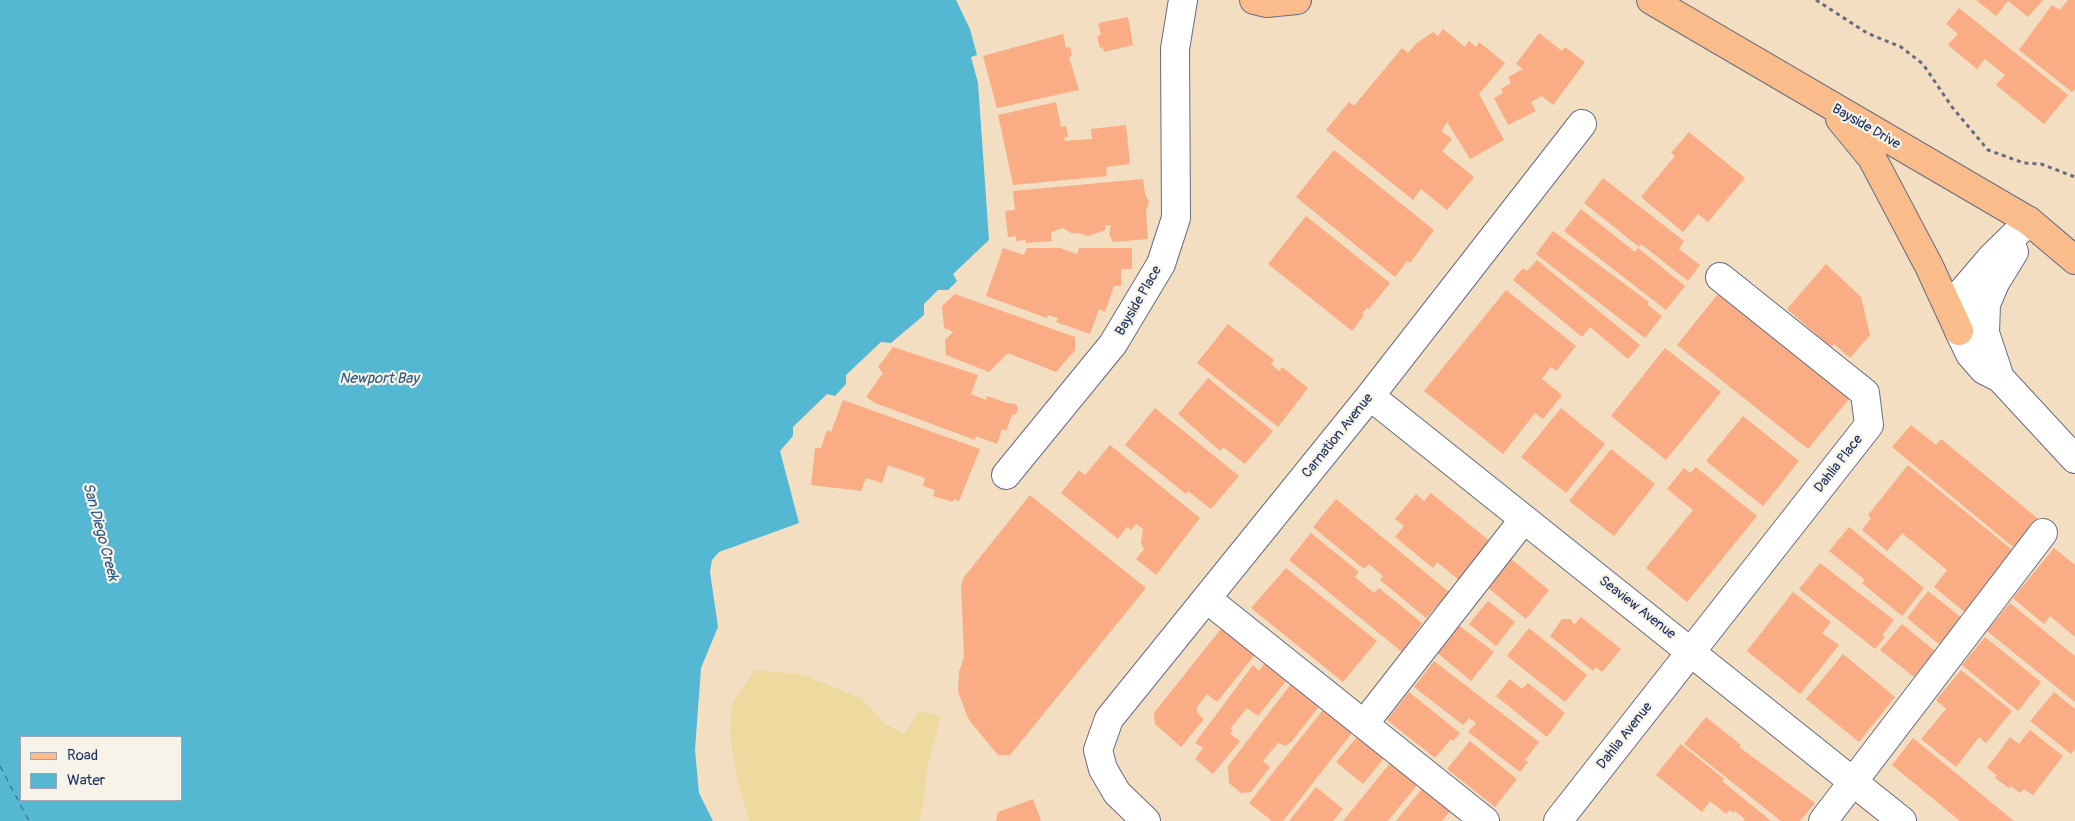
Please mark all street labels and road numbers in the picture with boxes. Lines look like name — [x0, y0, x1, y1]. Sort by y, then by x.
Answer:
street label: Bayside Drive — [1829, 101, 1903, 153]
street label: Bayside Place — [1112, 263, 1166, 339]
street label: Carnation Avenue — [1299, 390, 1377, 482]
street label: Dahlia Place — [1811, 432, 1867, 496]
street label: Seaview Avenue — [1595, 573, 1679, 643]
street label: Dahlia Avenue — [1594, 699, 1656, 773]

